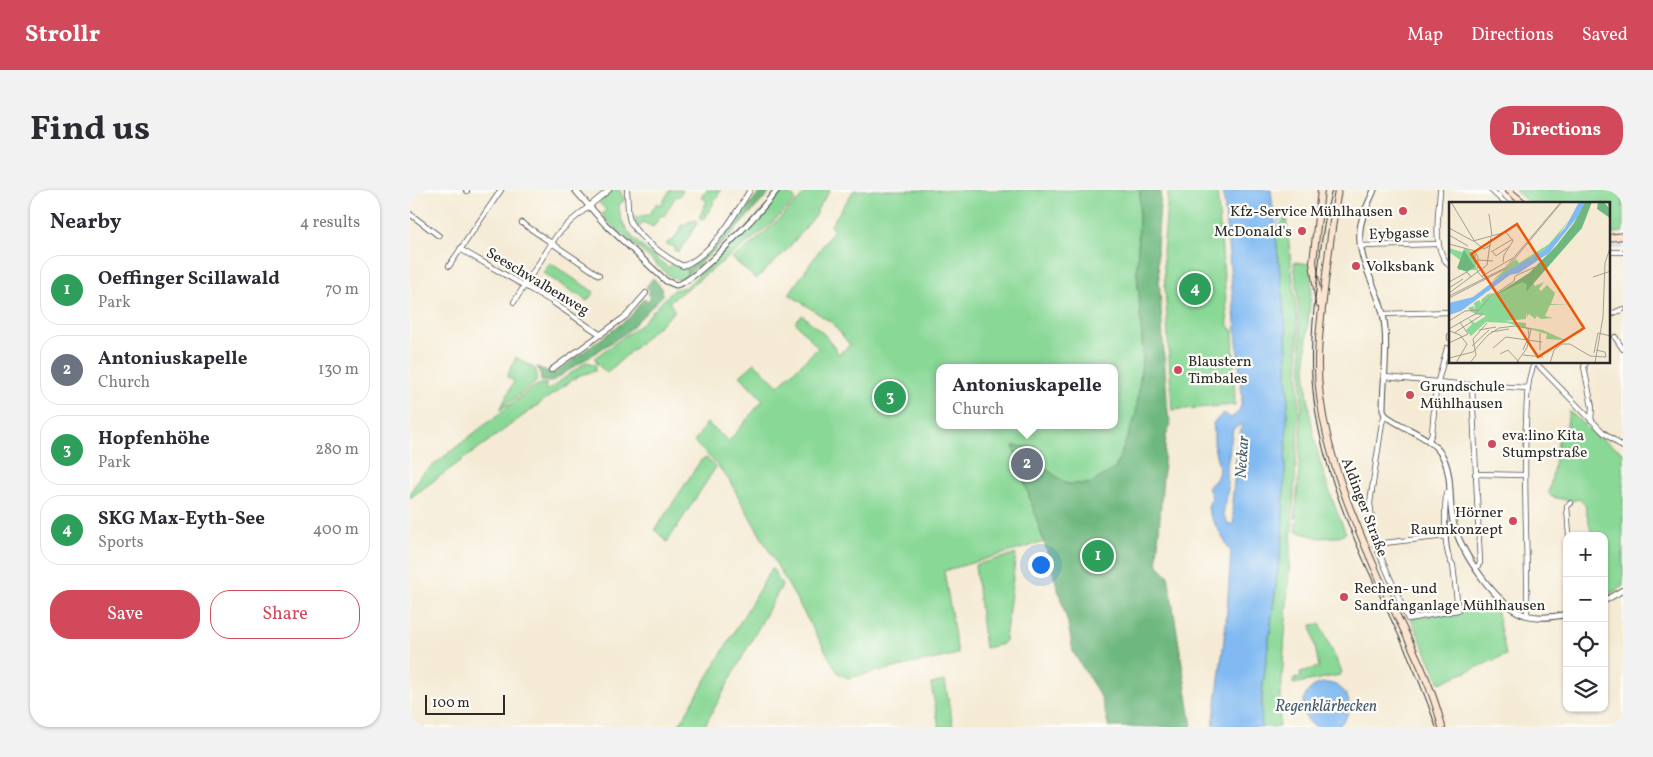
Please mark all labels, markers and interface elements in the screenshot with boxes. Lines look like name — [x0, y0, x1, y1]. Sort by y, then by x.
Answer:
text: Strollr — [25, 18, 100, 52]
text: Map — [1407, 23, 1443, 48]
text: Directions — [1471, 23, 1554, 48]
text: Saved — [1582, 23, 1628, 48]
text: Find us — [30, 106, 150, 154]
button: Directions — [1490, 106, 1623, 155]
place label: Kfz-Service Mühlhausen — [1230, 202, 1393, 223]
inset map — [1449, 202, 1610, 364]
marker: Kfz-Service Mühlhausen — [1397, 205, 1409, 217]
text: Nearby — [50, 208, 121, 237]
text: 4 results — [300, 212, 360, 234]
place label: McDonald's — [1214, 222, 1292, 243]
street label: Eybgasse — [1368, 223, 1430, 246]
marker: McDonald's — [1296, 225, 1308, 237]
street label: Seeschwalbenweg — [482, 243, 593, 322]
place label: Volksbank — [1366, 257, 1435, 278]
marker: Volksbank — [1350, 260, 1362, 272]
text: Oeffinger Scillawald — [98, 266, 280, 292]
pin: 4 — [1179, 270, 1211, 308]
text: 1 — [64, 279, 70, 301]
text: 70 m — [325, 279, 359, 301]
text: Park — [98, 292, 131, 314]
text: Antoniuskapelle — [98, 346, 247, 372]
place label: Blaustern Timbales — [1188, 352, 1252, 390]
text: 2 — [63, 359, 71, 381]
text: 130 m — [318, 359, 359, 381]
popup — [936, 364, 1118, 429]
marker: Blaustern Timbales — [1172, 364, 1184, 376]
text: Church — [98, 372, 150, 394]
text: Antoniuskapelle — [952, 373, 1102, 399]
place label: Grundschule Mühlhausen — [1420, 377, 1505, 415]
pin: 3 — [874, 378, 906, 416]
marker: Grundschule Mühlhausen — [1404, 389, 1416, 401]
text: Church — [952, 399, 1004, 421]
text: Hopfenhöhe — [98, 426, 210, 452]
place label: eva:lino Kita Stumpstraße — [1502, 426, 1587, 464]
water label: Neckar — [1231, 434, 1256, 479]
marker: eva:lino Kita Stumpstraße — [1486, 438, 1498, 450]
text: 3 — [63, 439, 71, 461]
text: 280 m — [315, 439, 359, 461]
pin: 2 — [1011, 445, 1043, 483]
text: Park — [98, 452, 131, 474]
street label: Aldinger Straße — [1335, 455, 1392, 560]
place label: Hörner Raumkonzept — [1410, 503, 1503, 541]
text: SKG Max-Eyth-See — [98, 506, 265, 532]
marker: Hörner Raumkonzept — [1507, 515, 1519, 527]
text: 4 — [62, 519, 72, 541]
text: 400 m — [313, 519, 359, 541]
text: Sports — [98, 532, 144, 554]
map controls — [1563, 532, 1608, 712]
button: + — [1563, 532, 1608, 577]
pin: 1 — [1082, 537, 1114, 575]
your location — [1028, 552, 1054, 578]
button: − — [1563, 577, 1608, 622]
place label: Rechen- und Sandfanganlage Mühlhausen — [1354, 579, 1545, 617]
button: Save — [50, 590, 200, 639]
button: Share — [210, 590, 360, 639]
marker: Rechen- und Sandfanganlage Mühlhausen — [1338, 591, 1350, 603]
button: locate — [1563, 622, 1608, 667]
button: layers — [1563, 667, 1608, 712]
scale bar — [425, 692, 505, 715]
text: 100 m — [432, 694, 470, 713]
water label: Regenklärbecken — [1275, 696, 1377, 718]

